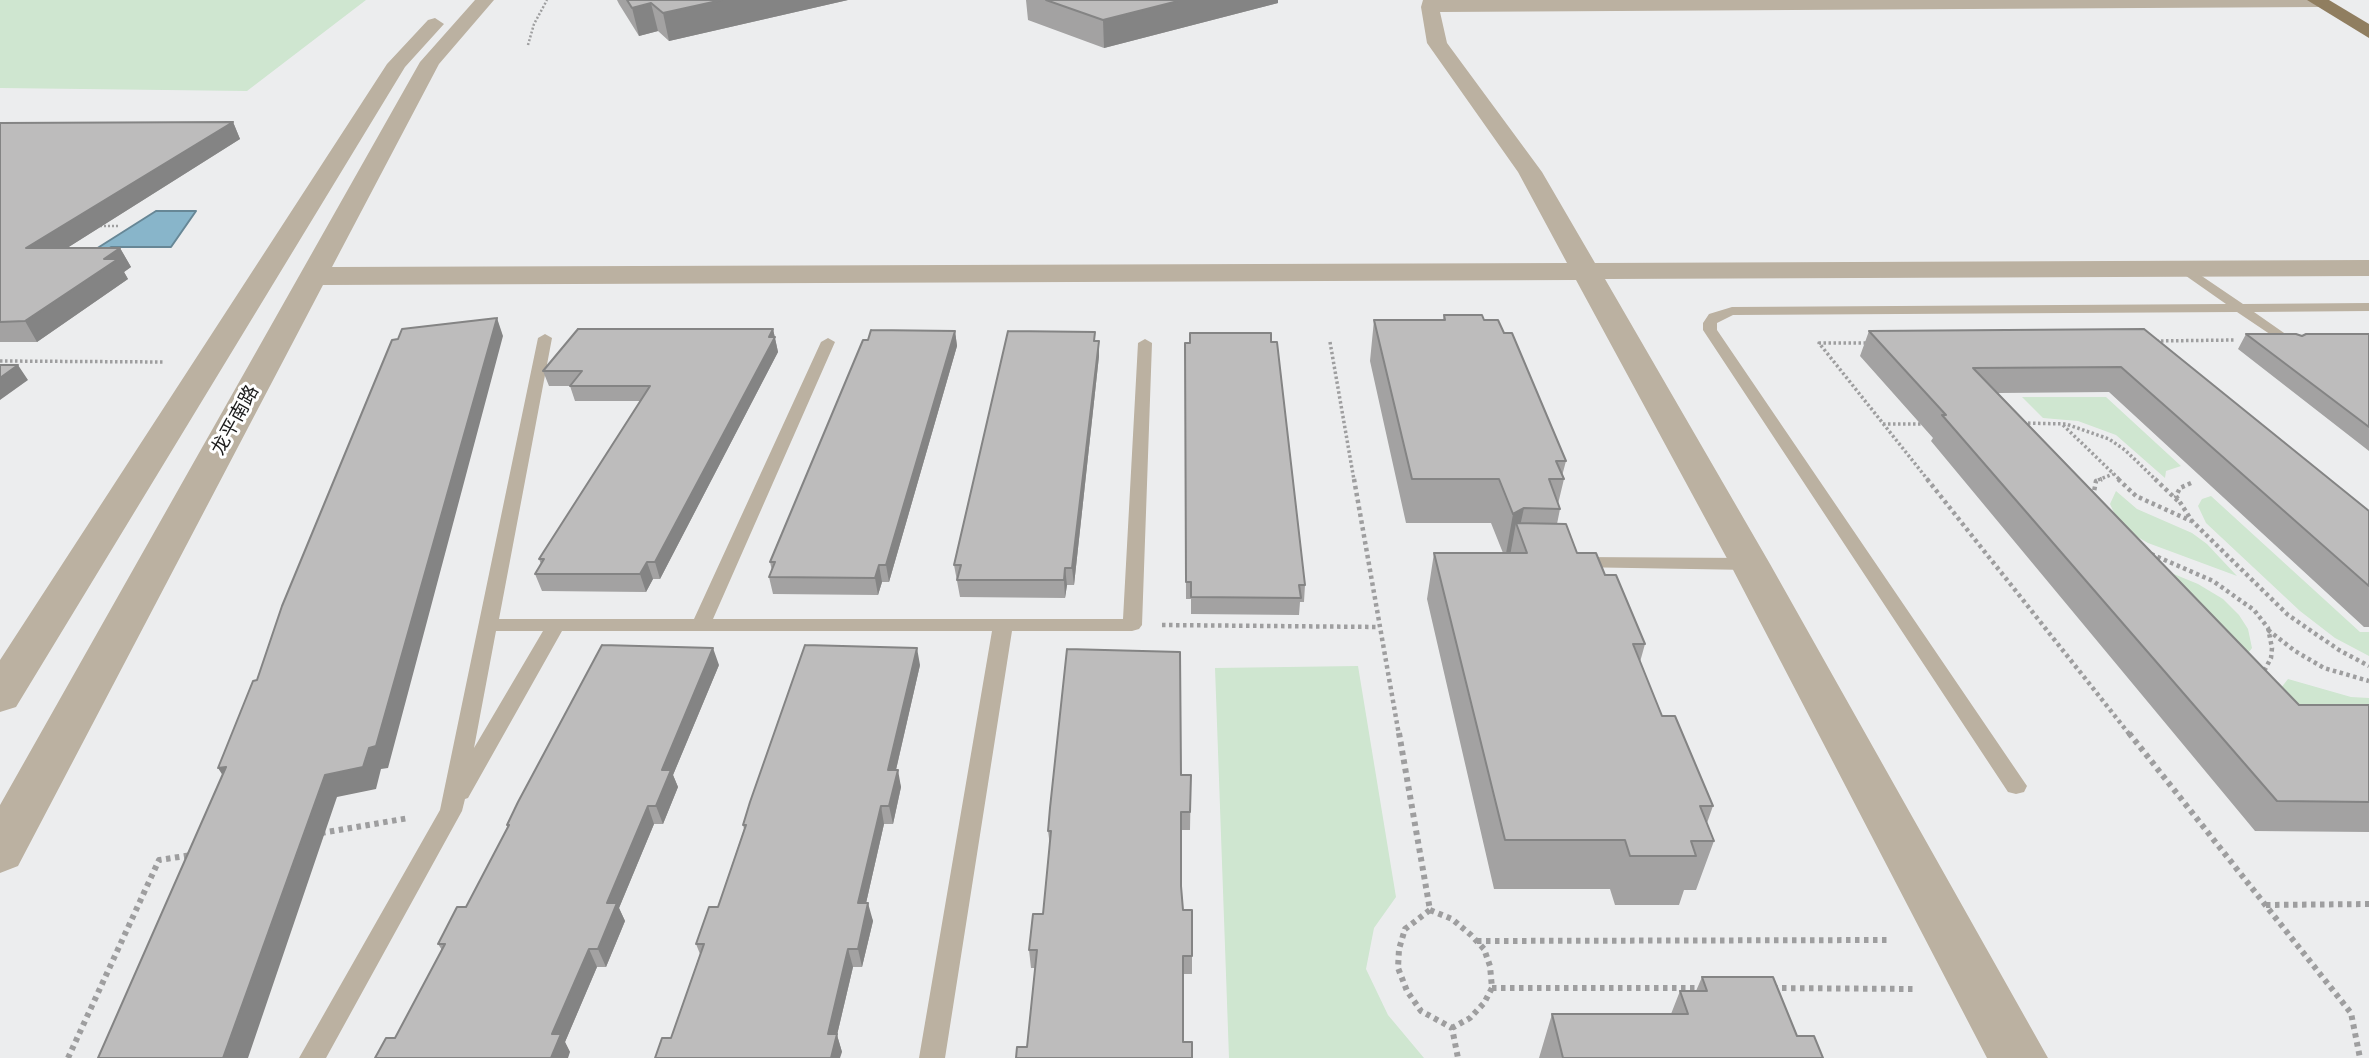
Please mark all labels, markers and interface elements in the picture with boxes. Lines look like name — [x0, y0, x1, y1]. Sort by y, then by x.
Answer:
street label: 龙平南路 — [207, 381, 263, 459]

